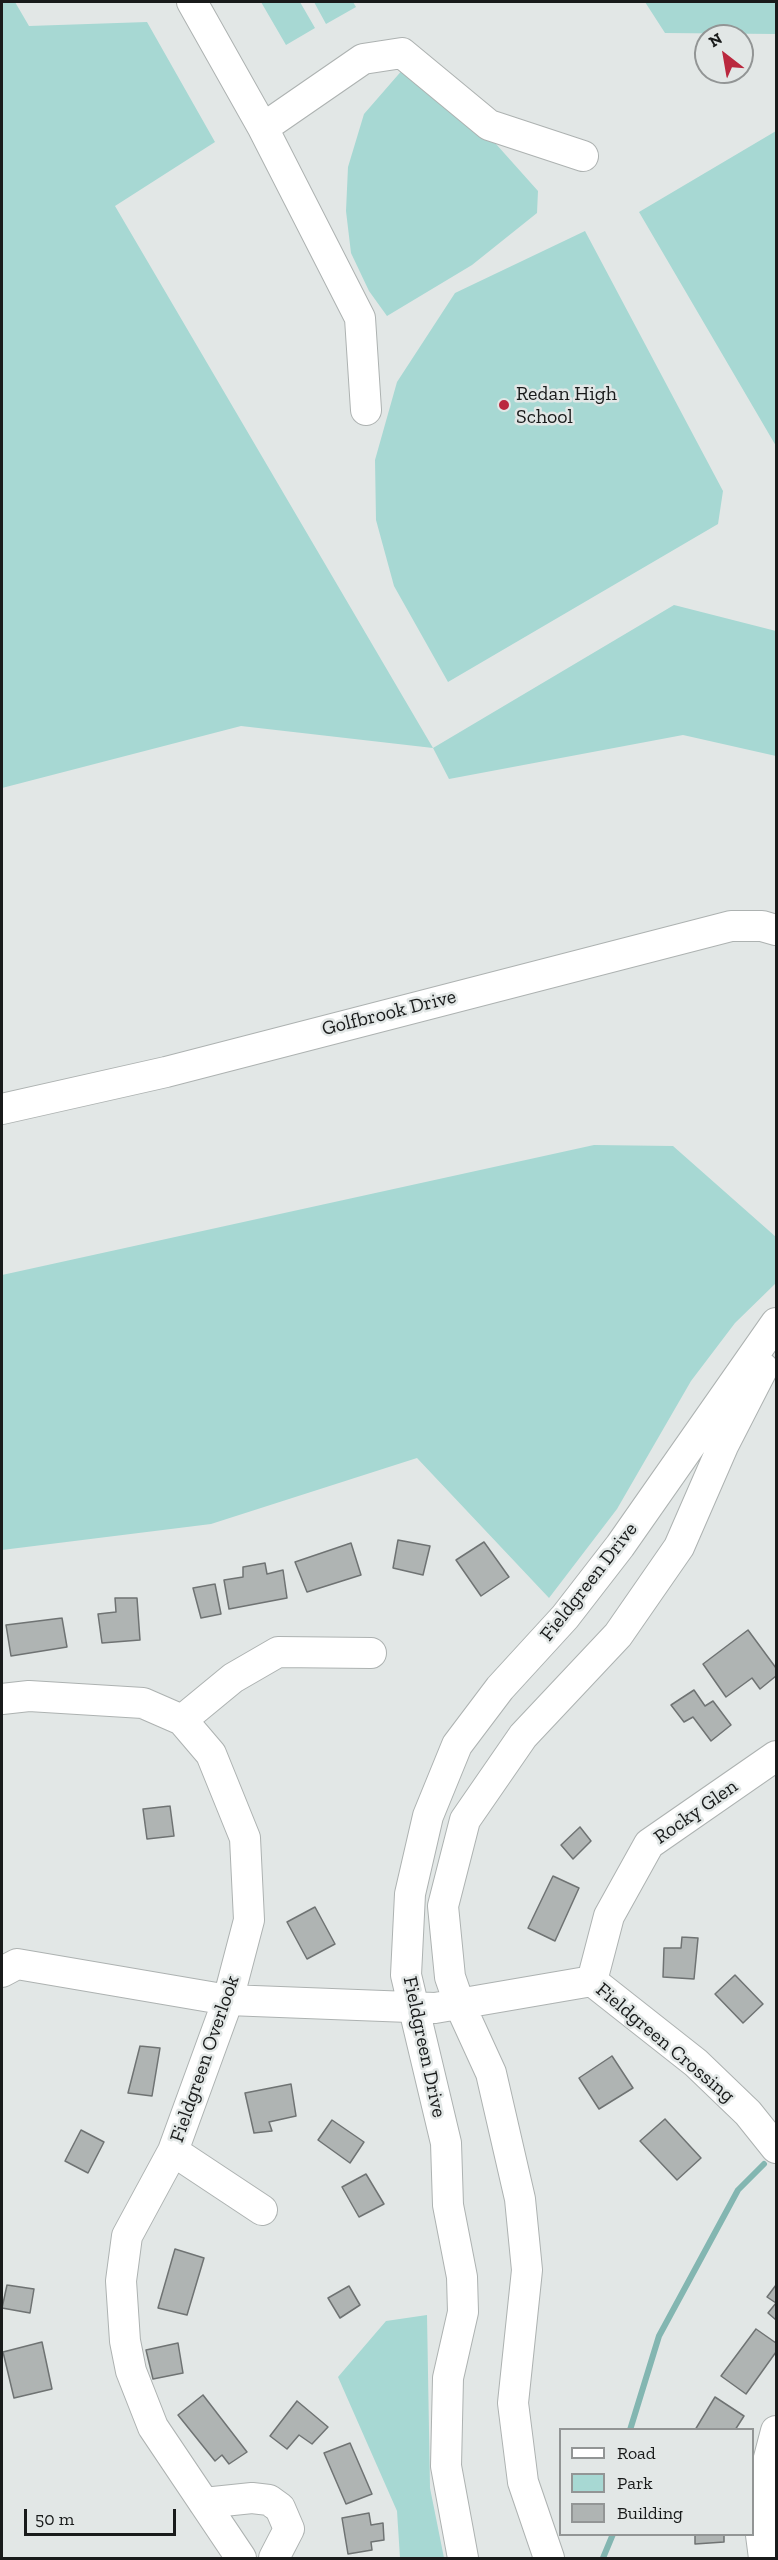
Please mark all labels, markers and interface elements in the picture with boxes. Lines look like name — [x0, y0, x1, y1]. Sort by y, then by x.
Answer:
north arrow — [694, 24, 754, 84]
text: N — [705, 29, 726, 51]
place label: Redan High School — [516, 382, 617, 429]
marker: Redan High School — [497, 398, 511, 412]
street label: Golfbrook Drive — [319, 985, 459, 1041]
street label: Fieldgreen Drive — [535, 1518, 643, 1646]
street label: Rocky Glen — [649, 1774, 743, 1850]
street label: Fieldgreen Overlook — [165, 1972, 245, 2146]
street label: Fieldgreen Drive — [397, 1974, 451, 2120]
street label: Fieldgreen Crossing — [591, 1978, 739, 2108]
legend — [559, 2428, 754, 2536]
text: Road — [617, 2442, 656, 2464]
text: Park — [617, 2472, 653, 2494]
scale bar — [27, 2497, 178, 2535]
text: Building — [617, 2502, 683, 2524]
text: 50 m — [35, 2508, 74, 2530]

